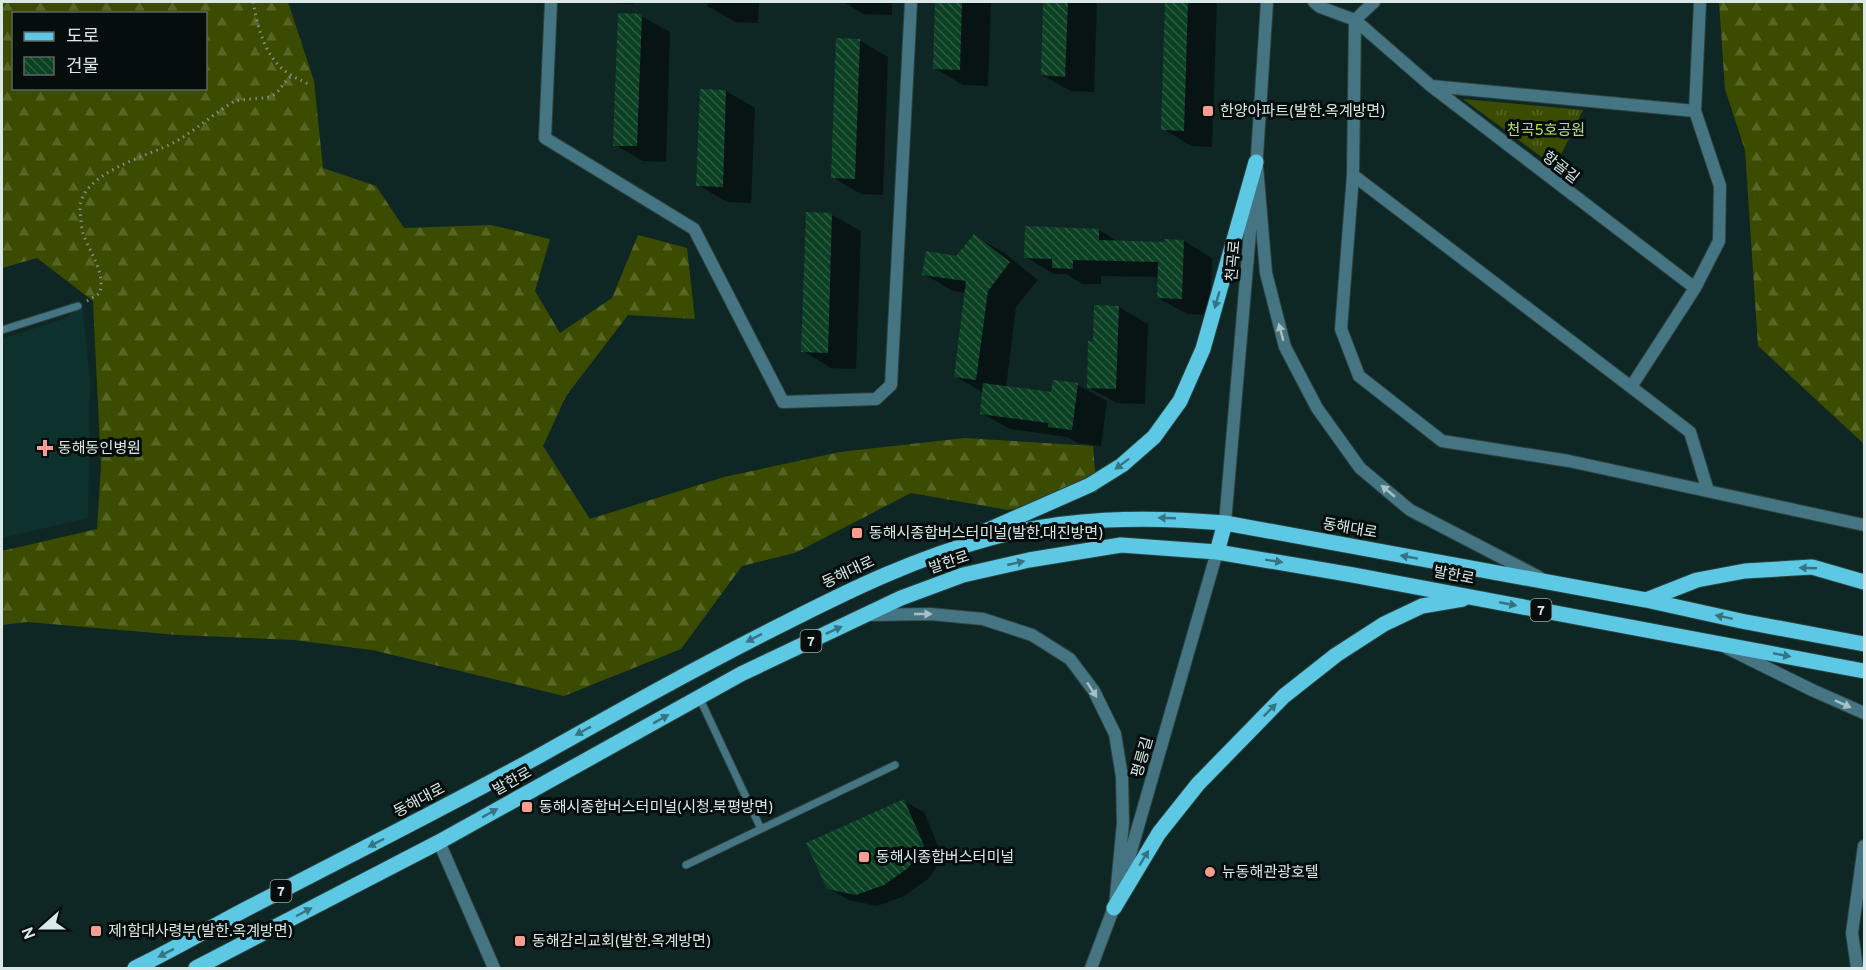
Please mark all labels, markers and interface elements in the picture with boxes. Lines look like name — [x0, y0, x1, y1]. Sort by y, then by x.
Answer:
legend — [12, 12, 207, 90]
text: 도로 — [66, 26, 99, 49]
text: 건물 — [66, 56, 99, 79]
place label: 한양아파트(발한.옥계방면) — [1220, 103, 1385, 122]
marker: 한양아파트(발한.옥계방면) — [1201, 104, 1215, 118]
park label: 천곡5호공원 — [1507, 121, 1585, 141]
street label: 항골길 — [1538, 148, 1582, 188]
street label: 천곡로 — [1222, 240, 1246, 283]
one-way arrow — [1212, 291, 1221, 309]
one-way arrow — [1276, 323, 1286, 341]
marker: 동해동인병원 — [36, 439, 54, 457]
place label: 동해동인병원 — [58, 440, 141, 459]
one-way arrow — [1114, 458, 1129, 470]
one-way arrow — [1380, 485, 1396, 498]
one-way arrow — [1157, 514, 1176, 523]
street label: 동해대로 — [1321, 515, 1379, 544]
place label: 동해시종합버스터미널(발한.대진방면) — [869, 525, 1103, 544]
marker: 동해시종합버스터미널(발한.대진방면) — [850, 526, 864, 540]
street label: 발한로 — [927, 548, 972, 579]
one-way arrow — [1400, 552, 1419, 561]
street label: 동해대로 — [820, 553, 878, 594]
one-way arrow — [1007, 557, 1026, 567]
one-way arrow — [1265, 557, 1284, 566]
street label: 발한로 — [1432, 563, 1476, 590]
one-way arrow — [1798, 564, 1817, 573]
one-way arrow — [1498, 599, 1517, 608]
road number: 7 — [1530, 599, 1552, 621]
one-way arrow — [913, 609, 932, 619]
one-way arrow — [1715, 612, 1734, 621]
one-way arrow — [826, 625, 843, 634]
road number: 7 — [800, 630, 822, 652]
one-way arrow — [746, 634, 763, 643]
one-way arrow — [1772, 651, 1791, 660]
one-way arrow — [1087, 682, 1098, 698]
one-way arrow — [1835, 699, 1853, 709]
one-way arrow — [1263, 703, 1277, 717]
one-way arrow — [652, 714, 669, 724]
one-way arrow — [575, 726, 591, 737]
street label: 평릉길 — [1129, 735, 1158, 780]
street label: 발한로 — [490, 764, 535, 801]
street label: 동해대로 — [391, 780, 449, 823]
place label: 동해시종합버스터미널(시청.북평방면) — [539, 799, 773, 818]
marker: 동해시종합버스터미널(시청.북평방면) — [520, 800, 534, 814]
one-way arrow — [482, 808, 499, 818]
one-way arrow — [367, 838, 384, 848]
place label: 동해시종합버스터미널 — [876, 849, 1014, 868]
marker: 동해시종합버스터미널 — [857, 850, 871, 864]
one-way arrow — [1139, 850, 1150, 866]
place label: 뉴동해관광호텔 — [1222, 864, 1319, 883]
marker: 뉴동해관광호텔 — [1203, 865, 1217, 879]
road number: 7 — [270, 880, 292, 902]
north arrow — [12, 898, 72, 958]
one-way arrow — [295, 907, 312, 917]
place label: 제1함대사령부(발한.옥계방면) — [108, 923, 293, 942]
text: N — [18, 924, 41, 942]
marker: 제1함대사령부(발한.옥계방면) — [89, 924, 103, 938]
place label: 동해감리교회(발한.옥계방면) — [532, 933, 711, 952]
marker: 동해감리교회(발한.옥계방면) — [513, 934, 527, 948]
one-way arrow — [157, 948, 174, 958]

